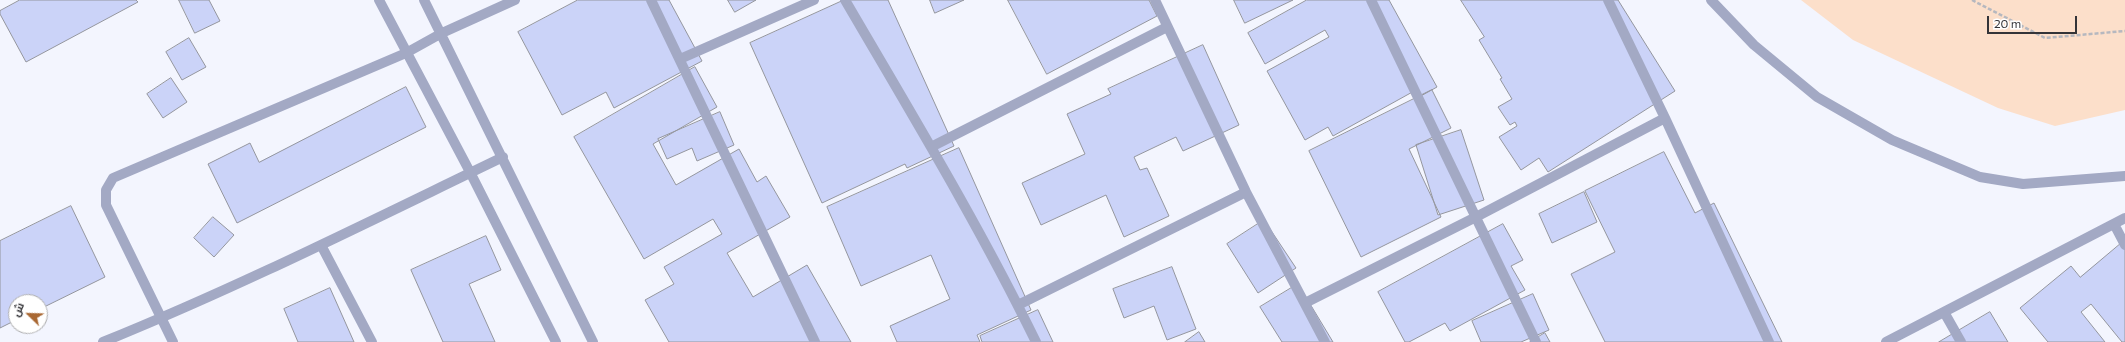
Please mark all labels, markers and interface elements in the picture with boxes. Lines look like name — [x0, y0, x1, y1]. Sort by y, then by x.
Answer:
scale bar — [1989, 8, 2079, 34]
text: 20 m — [1994, 16, 2021, 30]
north arrow — [8, 294, 48, 334]
text: ش — [9, 300, 26, 319]

